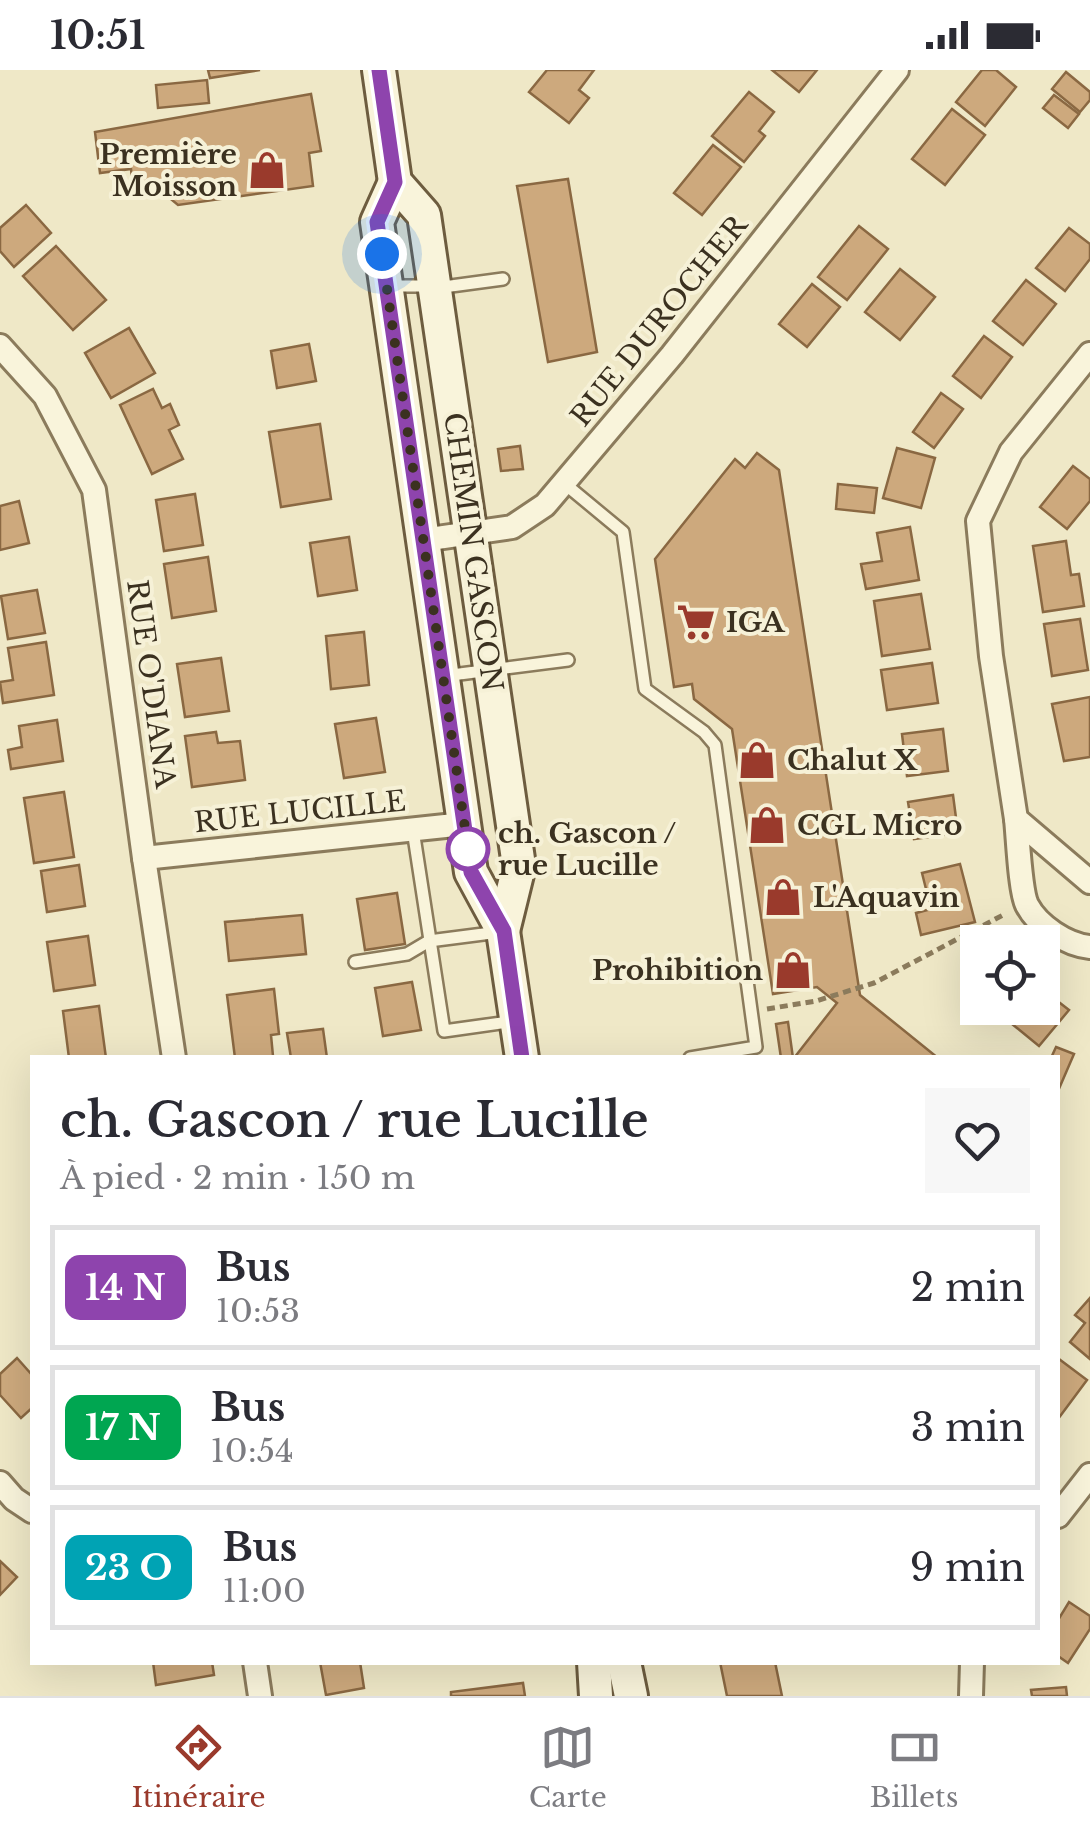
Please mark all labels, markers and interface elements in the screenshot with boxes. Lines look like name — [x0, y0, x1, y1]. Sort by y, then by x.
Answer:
text: 10:51 — [50, 12, 145, 59]
place label: Première Moisson — [99, 137, 237, 204]
shop icon: Première Moisson — [246, 149, 288, 191]
street label: RUE DUROCHER — [563, 208, 755, 434]
your location — [357, 229, 407, 279]
street label: CHEMIN GASCON — [436, 410, 510, 694]
street label: RUE O'DIANA — [119, 577, 183, 791]
supermarket icon: IGA — [675, 601, 717, 643]
place label: IGA — [726, 605, 786, 640]
shop icon: Chalut X — [736, 739, 778, 781]
place label: Chalut X — [787, 743, 919, 778]
street label: RUE LUCILLE — [192, 783, 408, 841]
shop icon: CGL Micro — [746, 804, 788, 846]
place label: CGL Micro — [797, 808, 963, 843]
place label: ch. Gascon / rue Lucille — [498, 816, 676, 883]
marker: ch. Gascon / rue Lucille — [447, 828, 489, 870]
shop icon: L'Aquavin — [762, 876, 804, 918]
place label: L'Aquavin — [813, 880, 960, 915]
map controls — [960, 925, 1060, 1025]
button: locate — [960, 925, 1060, 1025]
shop icon: Prohibition — [772, 949, 814, 991]
place label: Prohibition — [592, 953, 763, 988]
button: heart — [925, 1088, 1030, 1193]
text: ch. Gascon / rue Lucille — [60, 1090, 649, 1150]
text: À pied · 2 min · 150 m — [60, 1158, 415, 1198]
text: Bus — [216, 1244, 290, 1291]
text: 2 min — [911, 1264, 1025, 1311]
text: 14 N — [85, 1266, 166, 1309]
text: 10:53 — [216, 1291, 300, 1331]
text: Bus — [211, 1384, 285, 1431]
text: 3 min — [911, 1404, 1025, 1451]
text: 17 N — [85, 1406, 161, 1449]
text: 10:54 — [211, 1431, 294, 1471]
text: Bus — [222, 1524, 297, 1571]
text: 9 min — [910, 1544, 1025, 1591]
text: 23 O — [85, 1546, 172, 1589]
text: 11:00 — [222, 1571, 306, 1611]
tab: Itinéraire — [132, 1720, 266, 1815]
tab: Carte — [529, 1720, 607, 1815]
tab: Billets — [870, 1720, 958, 1815]

